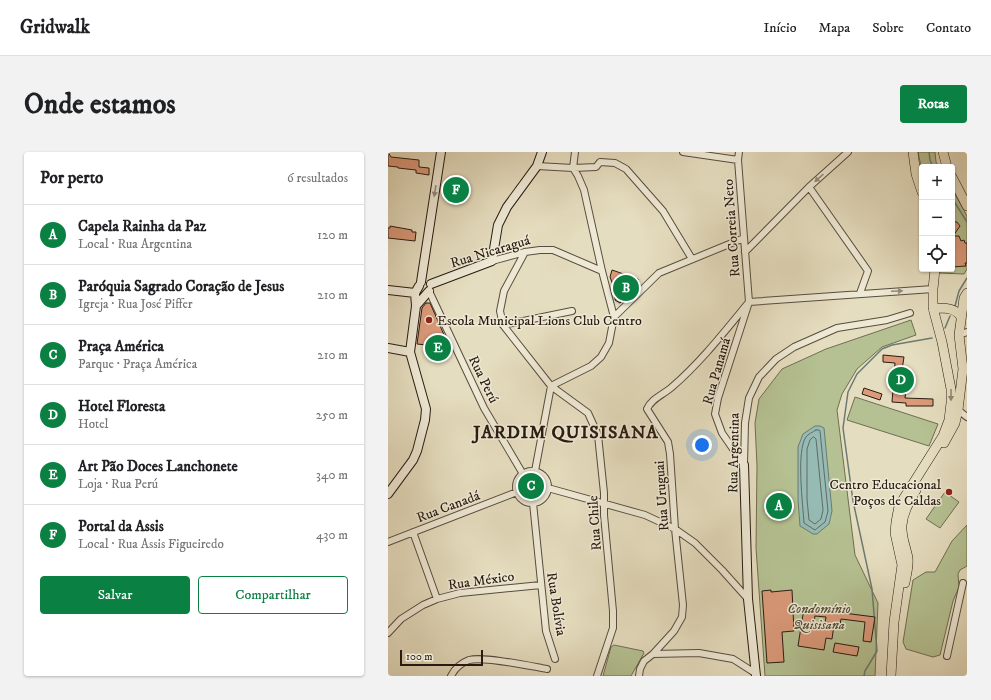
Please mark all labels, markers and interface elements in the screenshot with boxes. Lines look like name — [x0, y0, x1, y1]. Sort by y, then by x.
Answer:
text: Gridwalk — [20, 16, 90, 39]
text: Início — [763, 19, 797, 37]
text: Mapa — [819, 19, 850, 37]
text: Sobre — [872, 19, 904, 37]
text: Contato — [926, 19, 971, 37]
button: Rotas — [900, 85, 967, 123]
text: Onde estamos — [24, 87, 176, 122]
map controls — [919, 164, 955, 272]
button: + — [919, 164, 955, 200]
text: Por perto — [40, 167, 103, 189]
text: 6 resultados — [287, 170, 348, 186]
one-way arrow — [814, 173, 824, 183]
pin: F — [443, 175, 469, 205]
street label: Rua Correia Neto — [720, 178, 744, 278]
one-way arrow — [432, 184, 438, 197]
button: − — [919, 200, 955, 236]
text: Capela Rainha da Paz — [78, 217, 206, 236]
text: A — [49, 227, 57, 243]
text: 120 m — [317, 227, 348, 243]
street label: Rua Nicaraguá — [448, 231, 532, 273]
text: Local · Rua Argentina — [78, 236, 192, 252]
button: locate — [919, 236, 955, 272]
pin: B — [613, 273, 639, 303]
text: Paróquia Sagrado Coração de Jesus — [78, 277, 284, 296]
text: B — [49, 287, 57, 303]
text: 210 m — [317, 287, 348, 303]
one-way arrow — [891, 287, 903, 294]
text: Igreja · Rua José Piffer — [78, 296, 193, 312]
place label: Escola Municipal Lions Club Centro — [437, 312, 642, 330]
marker: Escola Municipal Lions Club Centro — [424, 315, 434, 325]
pin: E — [425, 333, 451, 363]
street label: Rua Panamá — [699, 336, 735, 407]
text: Praça América — [78, 337, 164, 356]
text: C — [49, 347, 57, 363]
text: 210 m — [317, 347, 348, 363]
street label: Rua Perú — [464, 353, 502, 406]
text: Parque · Praça América — [78, 356, 197, 372]
pin: D — [888, 365, 914, 395]
one-way arrow — [948, 389, 954, 402]
text: Hotel Floresta — [78, 397, 165, 416]
text: D — [48, 407, 58, 423]
text: 250 m — [316, 407, 348, 423]
street label: Rua Argentina — [724, 413, 744, 493]
text: Hotel — [78, 416, 109, 432]
district label: JARDIM QUISISANA — [471, 422, 659, 444]
your location — [692, 435, 712, 455]
text: Art Pão Doces Lanchonete — [78, 457, 238, 476]
street label: Rua Uruguai — [651, 460, 673, 532]
text: E — [48, 467, 58, 483]
text: 340 m — [316, 467, 348, 483]
pin: C — [518, 471, 544, 501]
text: Loja · Rua Perú — [78, 476, 158, 492]
place label: Centro Educacional Poços de Caldas — [830, 476, 942, 510]
street label: Rua Canadá — [414, 487, 483, 527]
marker: Centro Educacional Poços de Caldas — [944, 487, 954, 497]
pin: A — [766, 491, 792, 521]
street label: Rua Chile — [584, 495, 606, 551]
text: Portal da Assis — [78, 517, 164, 536]
text: F — [49, 527, 57, 543]
text: 430 m — [316, 527, 348, 543]
text: Local · Rua Assis Figueiredo — [78, 536, 224, 552]
street label: Rua México — [447, 567, 516, 595]
street label: Rua Bolívia — [542, 571, 570, 637]
button: Salvar — [40, 576, 190, 614]
button: Compartilhar — [198, 576, 348, 614]
park label: Condomínio Quisisana — [787, 600, 851, 634]
scale bar — [400, 648, 483, 667]
text: 100 m — [406, 650, 432, 664]

